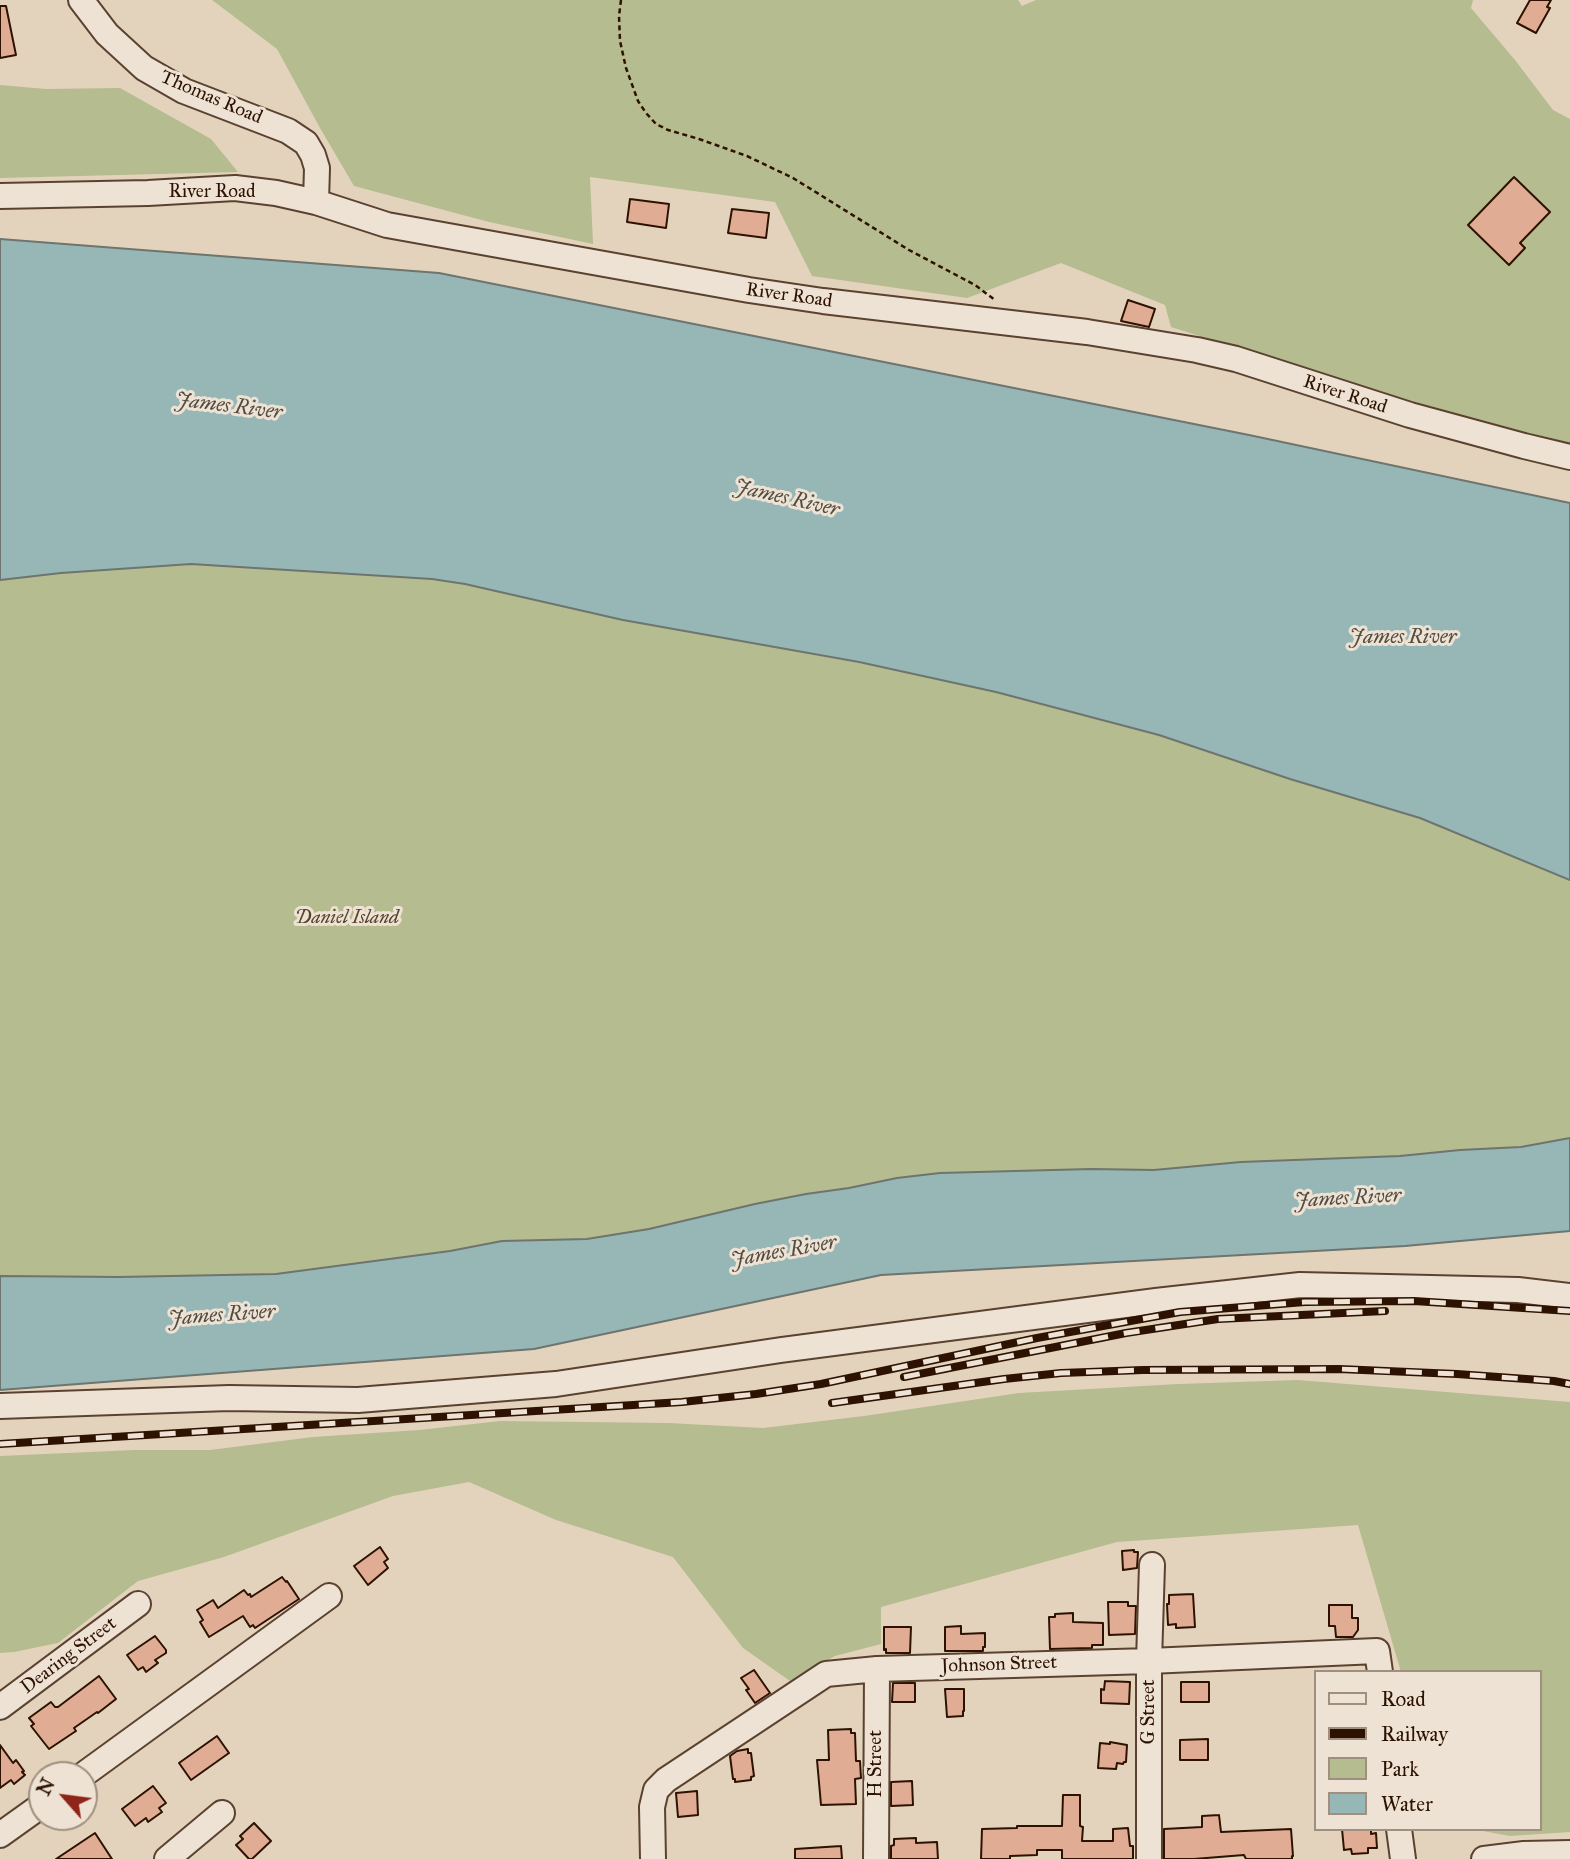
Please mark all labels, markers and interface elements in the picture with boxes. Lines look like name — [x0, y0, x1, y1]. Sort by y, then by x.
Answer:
street label: Thomas Road — [157, 66, 265, 130]
street label: River Road — [169, 181, 255, 203]
street label: River Road — [744, 279, 834, 313]
street label: River Road — [1300, 371, 1390, 419]
water label: James River — [174, 388, 284, 426]
water label: James River — [732, 475, 842, 523]
water label: James River — [1350, 625, 1456, 651]
park label: Daniel Island — [295, 907, 399, 929]
water label: James River — [1294, 1184, 1402, 1214]
water label: James River — [729, 1230, 839, 1274]
water label: James River — [168, 1300, 276, 1332]
street label: Dearing Street — [17, 1613, 121, 1699]
street label: Johnson Street — [941, 1652, 1057, 1678]
legend — [1314, 1670, 1542, 1831]
street label: G Street — [1138, 1679, 1160, 1745]
text: Road — [1381, 1686, 1426, 1712]
text: Railway — [1381, 1721, 1448, 1747]
street label: H Street — [865, 1730, 887, 1798]
text: Park — [1381, 1756, 1419, 1782]
north arrow — [28, 1761, 98, 1831]
text: N — [32, 1774, 60, 1799]
text: Water — [1381, 1791, 1433, 1817]

